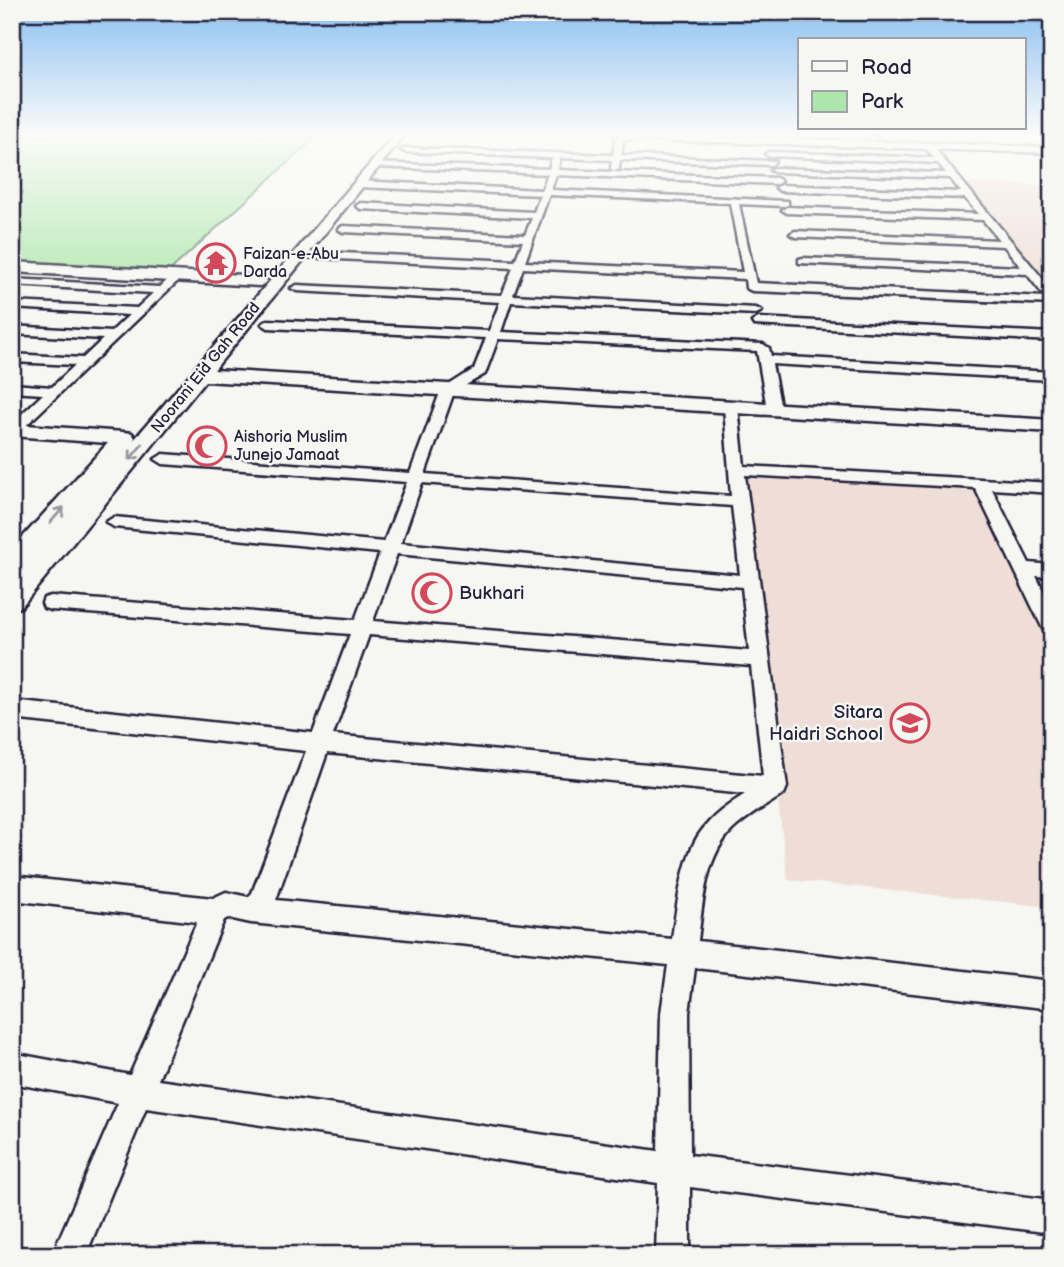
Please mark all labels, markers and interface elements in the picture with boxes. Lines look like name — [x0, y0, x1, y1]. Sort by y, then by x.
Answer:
legend — [798, 38, 1026, 130]
text: Road — [861, 55, 912, 80]
text: Park — [861, 89, 904, 114]
temple icon: Faizan-e-Abu Darda — [195, 242, 237, 284]
place label: Faizan-e-Abu Darda — [243, 245, 339, 282]
street label: Noorani Eid Gah Road — [147, 299, 265, 437]
mosque icon: Aishoria Muslim Junejo Jamaat — [186, 425, 228, 467]
place label: Aishoria Muslim Junejo Jamaat — [234, 428, 347, 465]
one-way arrow — [129, 443, 145, 461]
one-way arrow — [49, 506, 65, 524]
mosque icon: Bukhari — [411, 572, 453, 614]
place label: Bukhari — [459, 582, 524, 605]
place label: Sitara Haidri School — [769, 701, 883, 746]
school or university icon: Sitara Haidri School — [889, 702, 931, 744]

